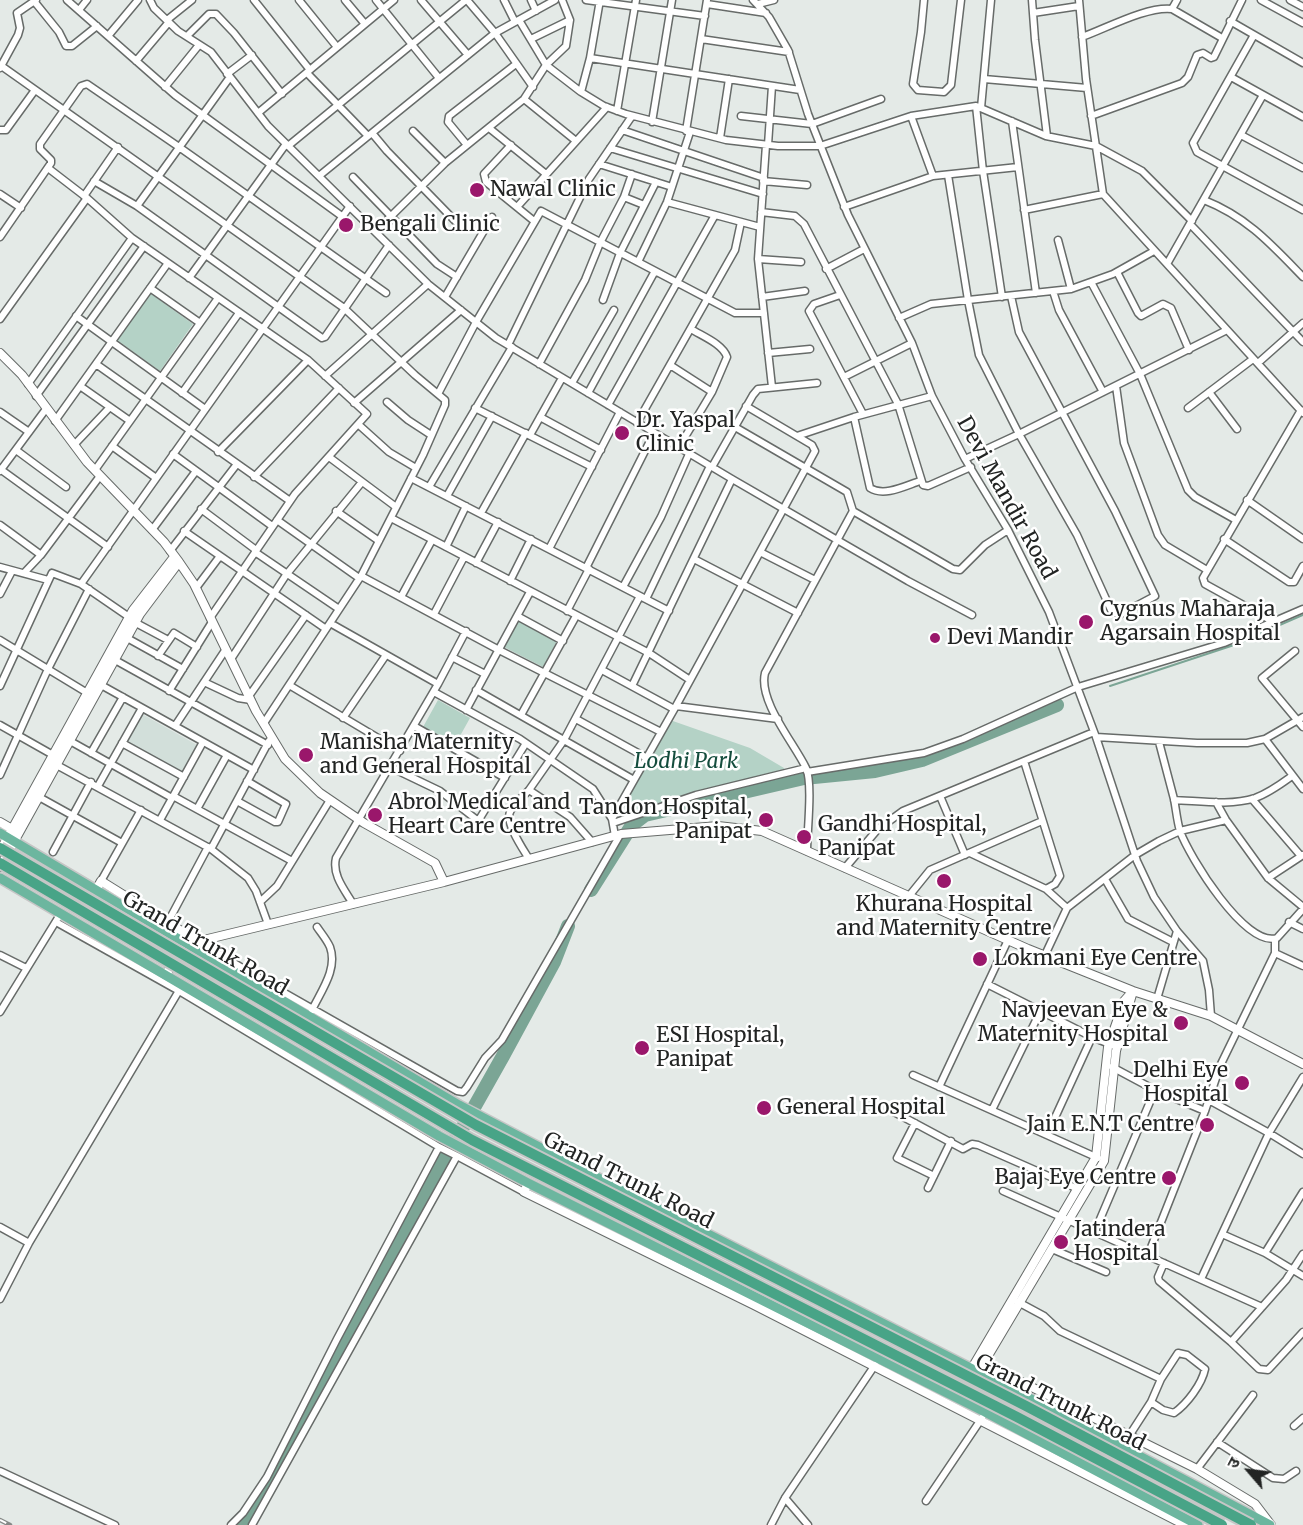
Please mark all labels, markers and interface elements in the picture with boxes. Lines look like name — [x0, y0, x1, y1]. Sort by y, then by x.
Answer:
place label: Nawal Clinic — [490, 177, 616, 203]
marker: Nawal Clinic — [468, 181, 486, 199]
place label: Bengali Clinic — [360, 212, 500, 238]
marker: Bengali Clinic — [337, 216, 355, 234]
place label: Dr. Yaspal Clinic — [636, 408, 735, 458]
street label: Devi Mandir Road — [951, 412, 1061, 584]
marker: Dr. Yaspal Clinic — [613, 424, 631, 442]
place label: Cygnus Maharaja Agarsain Hospital — [1100, 597, 1280, 647]
marker: Cygnus Maharaja Agarsain Hospital — [1077, 613, 1095, 631]
place label: Devi Mandir — [947, 625, 1073, 651]
marker: Devi Mandir — [928, 631, 942, 645]
place label: Manisha Maternity and General Hospital — [320, 730, 531, 780]
marker: Manisha Maternity and General Hospital — [297, 746, 315, 764]
park label: Lodhi Park — [634, 749, 738, 775]
place label: Abrol Medical and Heart Care Centre — [388, 790, 570, 840]
place label: Tandon Hospital, Panipat — [579, 795, 752, 845]
marker: Abrol Medical and Heart Care Centre — [366, 806, 384, 824]
marker: Tandon Hospital, Panipat — [757, 811, 775, 829]
place label: Gandhi Hospital, Panipat — [818, 812, 987, 862]
marker: Gandhi Hospital, Panipat — [795, 828, 813, 846]
marker: Khurana Hospital and Maternity Centre — [935, 872, 953, 890]
street label: Grand Trunk Road — [118, 886, 292, 1002]
place label: Khurana Hospital and Maternity Centre — [836, 892, 1052, 942]
place label: Lokmani Eye Centre — [994, 946, 1197, 972]
marker: Lokmani Eye Centre — [971, 950, 989, 968]
place label: Navjeevan Eye & Maternity Hospital — [977, 998, 1168, 1048]
marker: Navjeevan Eye & Maternity Hospital — [1172, 1014, 1190, 1032]
place label: ESI Hospital, Panipat — [656, 1023, 784, 1073]
marker: ESI Hospital, Panipat — [633, 1039, 651, 1057]
place label: Delhi Eye Hospital — [1133, 1058, 1228, 1108]
marker: Delhi Eye Hospital — [1233, 1074, 1251, 1092]
place label: General Hospital — [777, 1095, 945, 1121]
marker: General Hospital — [755, 1099, 773, 1117]
place label: Jain E.N.T Centre — [1027, 1112, 1194, 1138]
marker: Jain E.N.T Centre — [1198, 1116, 1216, 1134]
street label: Grand Trunk Road — [539, 1127, 717, 1235]
place label: Bajaj Eye Centre — [994, 1165, 1156, 1191]
marker: Bajaj Eye Centre — [1160, 1169, 1178, 1187]
place label: Jatindera Hospital — [1074, 1217, 1166, 1267]
marker: Jatindera Hospital — [1052, 1233, 1070, 1251]
street label: Grand Trunk Road — [971, 1349, 1149, 1457]
north arrow — [1219, 1441, 1279, 1501]
text: उ — [1222, 1454, 1244, 1471]

